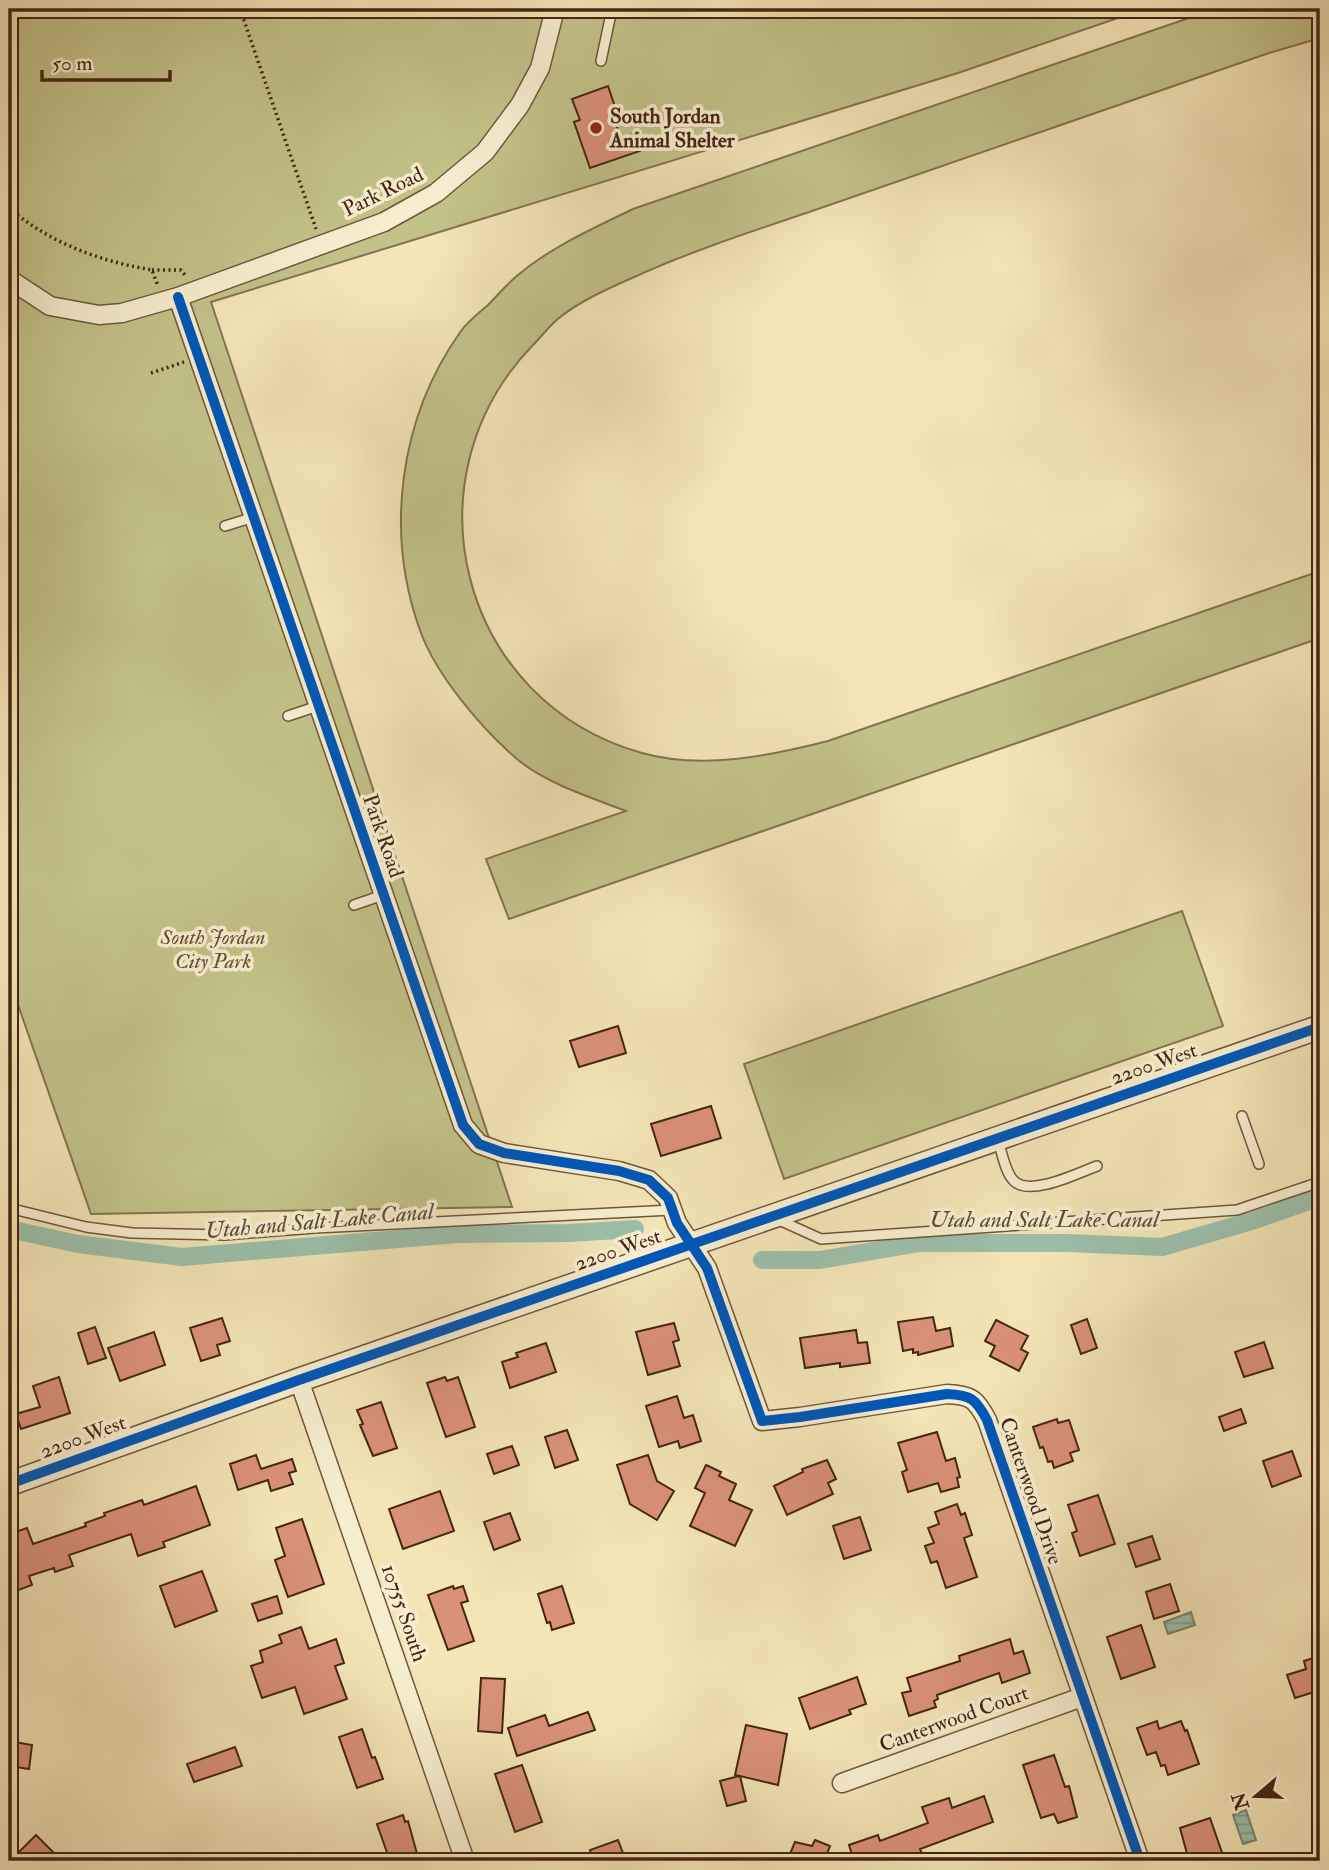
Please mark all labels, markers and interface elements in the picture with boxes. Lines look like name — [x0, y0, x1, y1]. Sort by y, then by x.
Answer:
scale bar — [42, 38, 170, 82]
text: 50 m — [52, 50, 93, 77]
place label: South Jordan Animal Shelter — [609, 103, 736, 154]
marker: South Jordan Animal Shelter — [588, 120, 604, 136]
street label: Park Road — [338, 161, 428, 223]
street label: Park Road — [356, 791, 410, 882]
park label: South Jordan City Park — [160, 924, 265, 975]
street label: 2200 West — [1107, 1037, 1201, 1091]
water label: Utah and Salt Lake Canal — [203, 1196, 436, 1245]
water label: Utah and Salt Lake Canal — [929, 1205, 1160, 1234]
street label: 2200 West — [571, 1223, 665, 1277]
street label: 2200 West — [36, 1409, 130, 1465]
street label: Canterwood Drive — [993, 1414, 1069, 1568]
street label: 10755 South — [375, 1561, 433, 1665]
street label: Canterwood Court — [876, 1679, 1032, 1759]
north arrow — [1220, 1762, 1290, 1832]
text: N — [1226, 1788, 1255, 1814]

